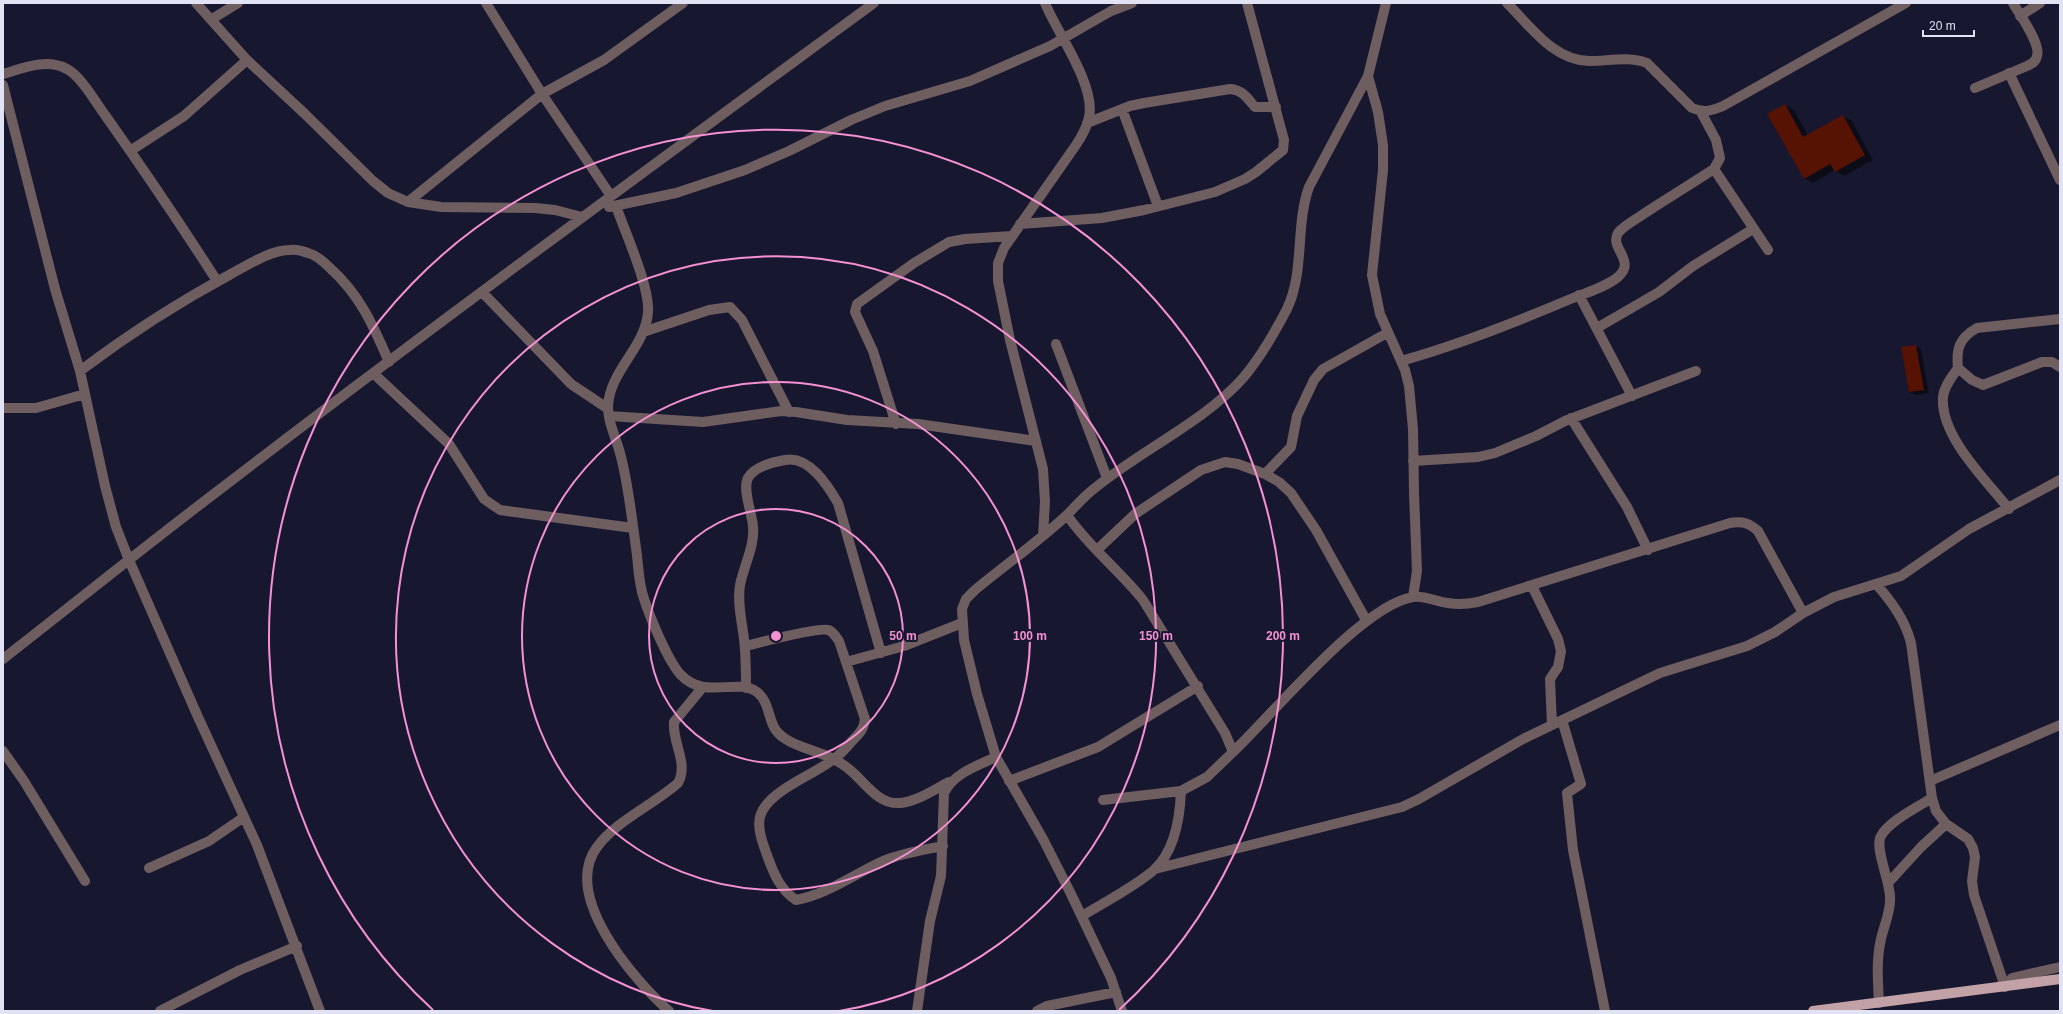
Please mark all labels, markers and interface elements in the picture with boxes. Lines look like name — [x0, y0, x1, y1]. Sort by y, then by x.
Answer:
scale bar — [1923, 12, 1974, 38]
text: 20 m — [1929, 19, 1956, 33]
centre of rings — [769, 629, 783, 643]
text: 50 m — [889, 629, 917, 643]
text: 100 m — [1013, 629, 1047, 643]
text: 150 m — [1139, 629, 1173, 643]
text: 200 m — [1266, 629, 1300, 643]

